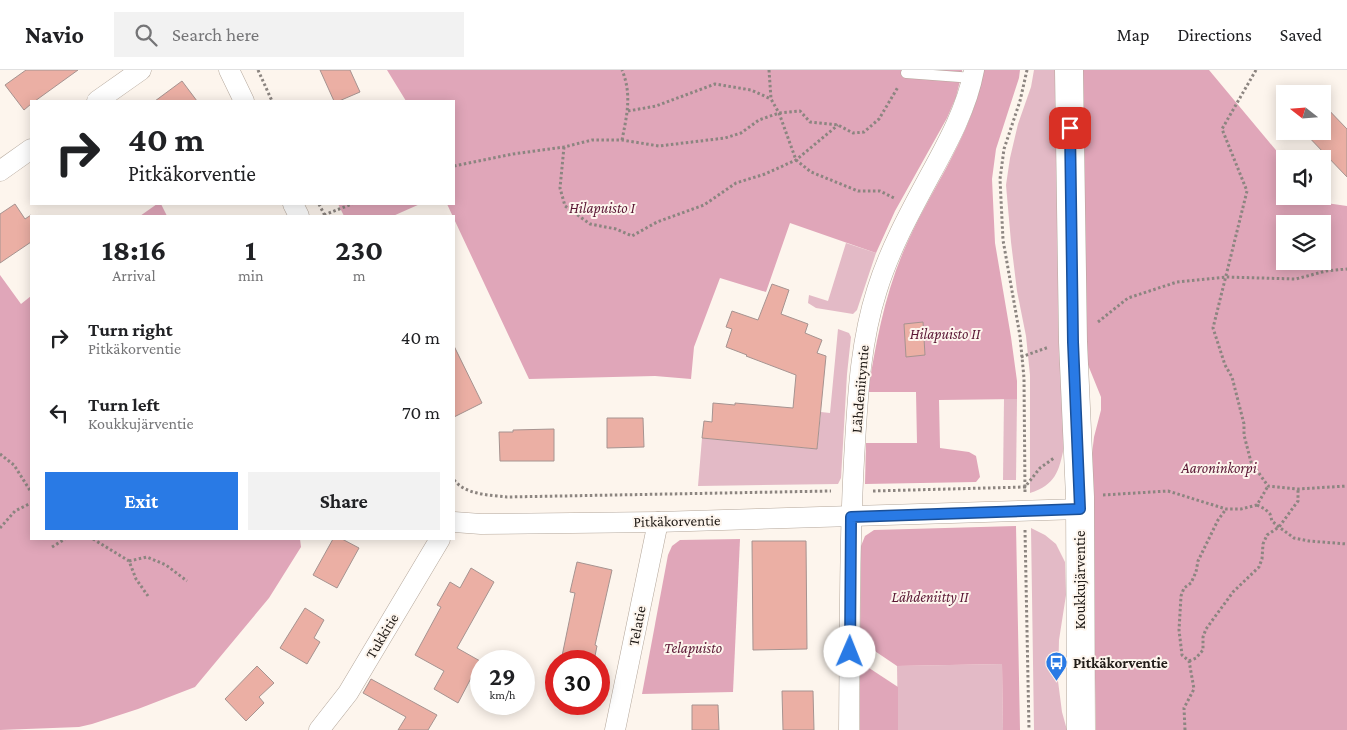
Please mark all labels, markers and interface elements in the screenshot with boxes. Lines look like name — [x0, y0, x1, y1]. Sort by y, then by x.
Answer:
search box — [114, 12, 464, 57]
text: Navio — [25, 21, 84, 48]
icon: search — [132, 21, 160, 49]
text: Search here — [172, 24, 259, 45]
text: Map — [1117, 25, 1149, 45]
text: Directions — [1177, 25, 1252, 45]
text: Saved — [1280, 25, 1322, 45]
north arrow — [1276, 85, 1331, 140]
map controls — [1276, 85, 1331, 270]
pin — [1049, 107, 1091, 149]
icon: arrive — [1056, 114, 1084, 142]
icon: right — [45, 120, 110, 185]
text: 40 m — [128, 120, 205, 159]
button: sound — [1276, 150, 1331, 205]
text: Pitkäkorventie — [128, 161, 256, 186]
park label: Hilapuisto I — [569, 200, 636, 217]
button: layers — [1276, 215, 1331, 270]
text: 18:16 — [102, 233, 166, 266]
text: 1 — [245, 233, 256, 266]
text: 230 — [335, 233, 383, 266]
text: Arrival — [112, 267, 156, 284]
text: min — [238, 267, 264, 284]
text: m — [353, 267, 366, 284]
text: Turn right — [88, 319, 173, 340]
icon: right — [45, 324, 73, 352]
park label: Hilapuisto II — [910, 326, 981, 343]
text: 40 m — [401, 327, 440, 348]
text: Pitkäkorventie — [88, 340, 181, 357]
street label: Lähdeniityntie — [848, 344, 873, 434]
text: Turn left — [88, 394, 160, 415]
icon: left — [45, 399, 73, 427]
text: 70 m — [402, 402, 440, 423]
text: Koukkujärventie — [88, 415, 194, 432]
park label: Aaroninkorpi — [1180, 460, 1258, 477]
button: Exit — [45, 472, 238, 530]
button: Share — [248, 472, 440, 530]
street label: Pitkäkorventie — [633, 512, 721, 530]
street label: Koukkujärventie — [1072, 530, 1089, 629]
park label: Lähdeniitty II — [891, 589, 969, 606]
street label: Telatie — [625, 604, 649, 647]
street label: Tukkitie — [362, 610, 402, 661]
position arrow — [823, 625, 875, 677]
park label: Telapuisto — [664, 640, 722, 657]
speed limit sign: 30 — [545, 650, 610, 715]
bus stop icon: Pitkäkorventie — [1045, 651, 1069, 682]
place label: Pitkäkorventie — [1073, 655, 1168, 671]
text: 29 — [489, 663, 516, 690]
text: km/h — [490, 688, 515, 702]

